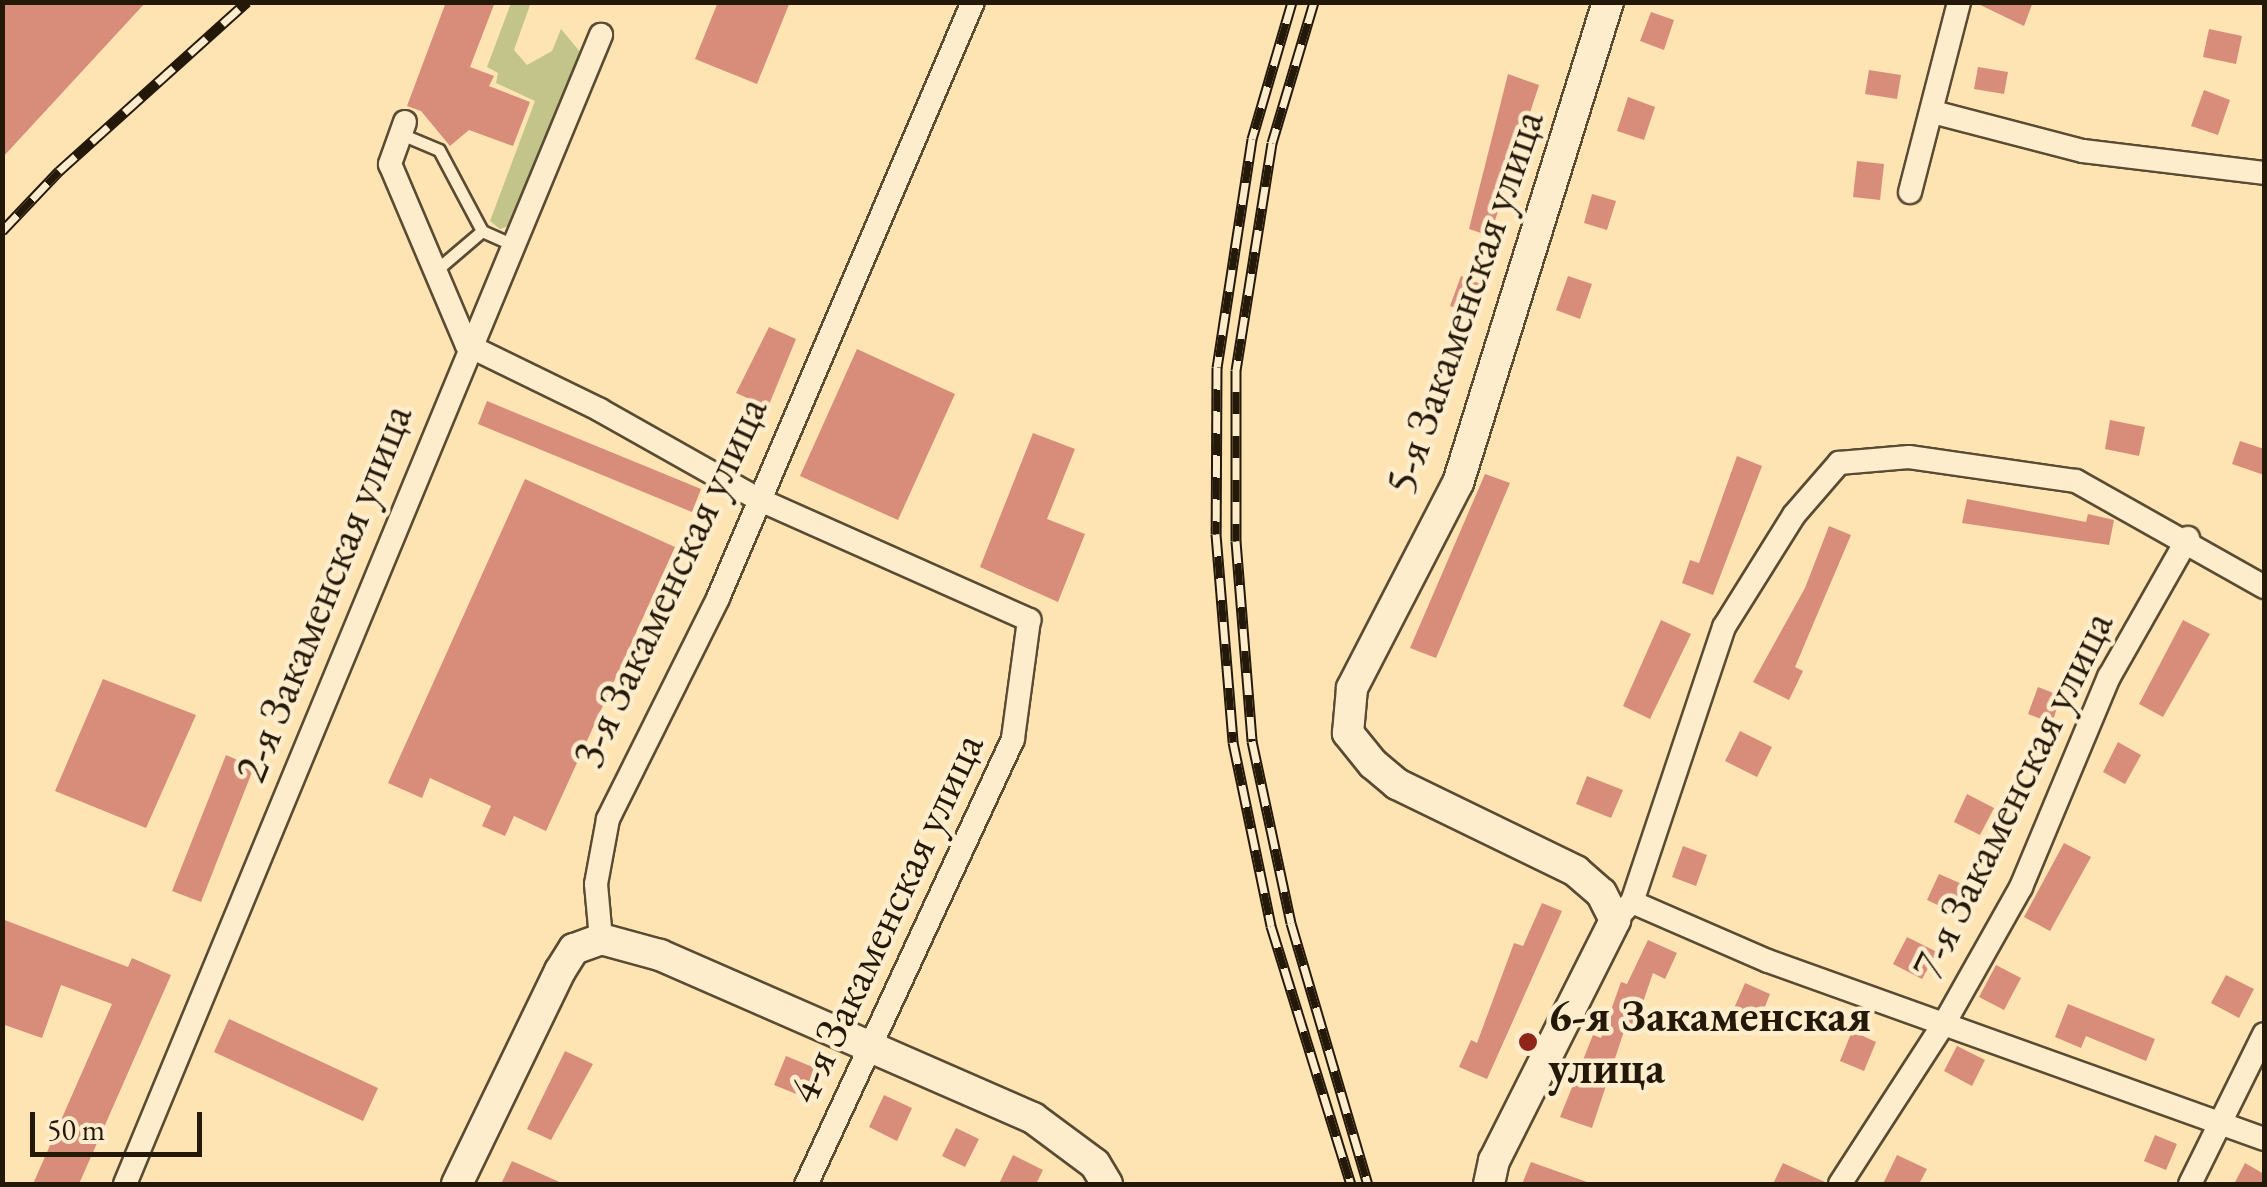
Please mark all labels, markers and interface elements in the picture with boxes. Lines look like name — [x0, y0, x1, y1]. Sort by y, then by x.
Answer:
street label: 5-я Закаменская улица — [1373, 103, 1555, 501]
street label: 3-я Закаменская улица — [559, 388, 779, 776]
street label: 2-я Закаменская улица — [223, 396, 423, 790]
street label: 7-я Закаменская улица — [1900, 602, 2124, 988]
street label: 4-я Закаменская улица — [775, 724, 995, 1112]
place label: 6-я Закаменская улица — [1548, 989, 1871, 1095]
marker: 6-я Закаменская улица — [1517, 1031, 1539, 1053]
scale bar — [35, 1092, 208, 1154]
text: 50 m — [47, 1110, 105, 1149]

